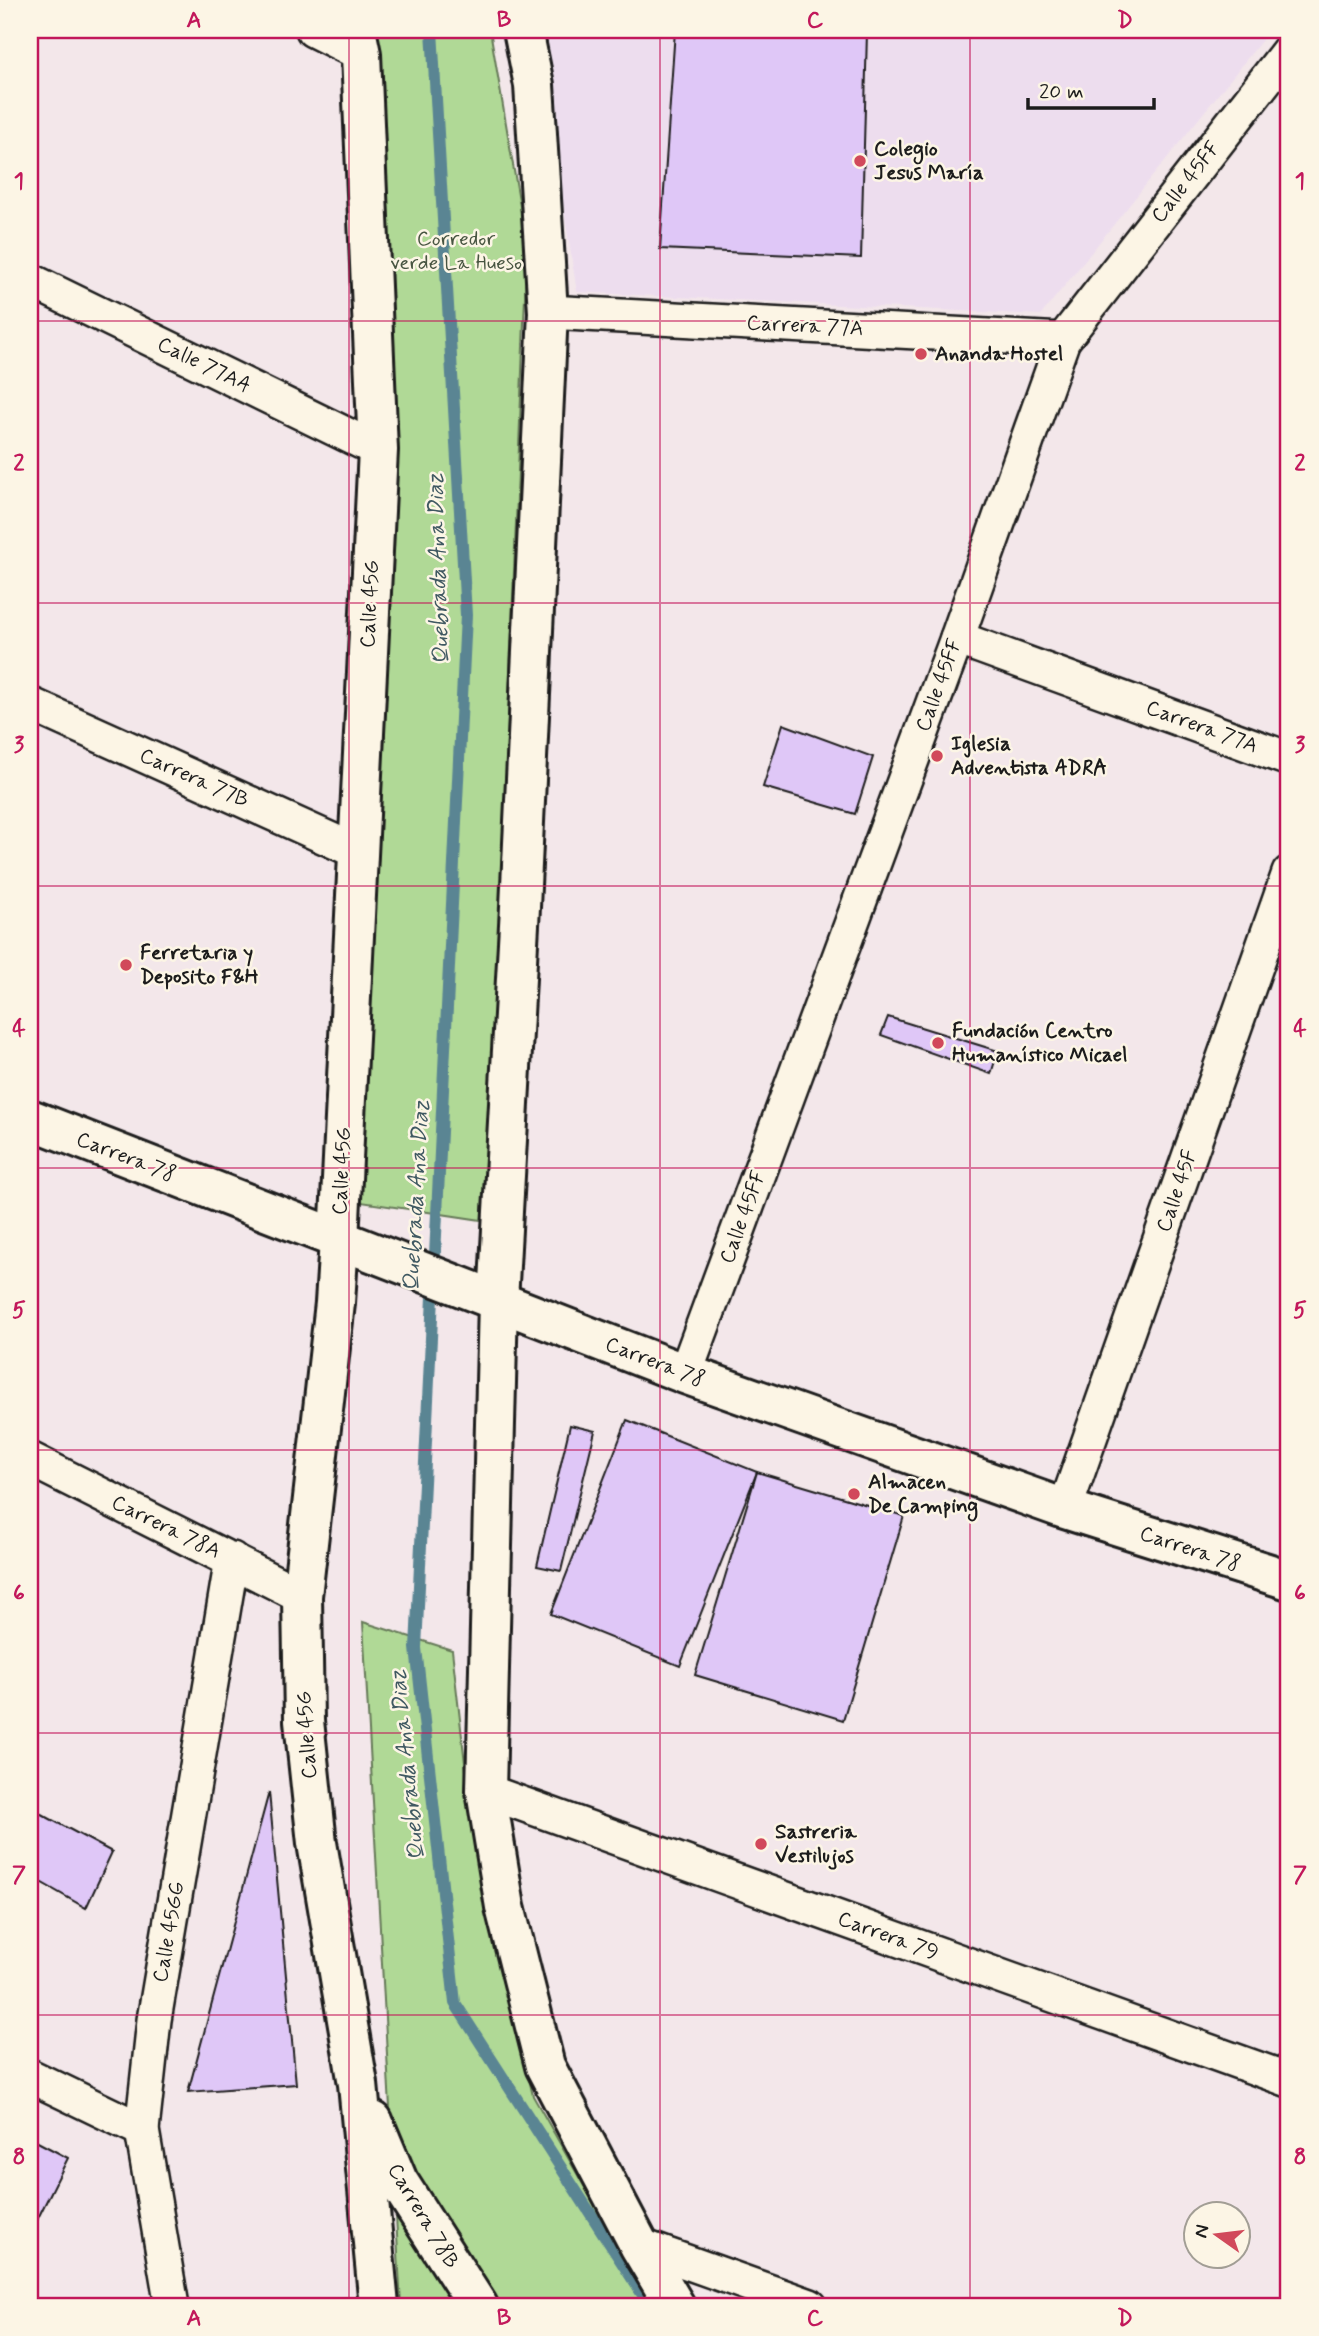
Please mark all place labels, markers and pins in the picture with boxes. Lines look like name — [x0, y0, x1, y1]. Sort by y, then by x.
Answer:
place label: Colegio Jesus María — [874, 135, 984, 187]
marker: Colegio Jesus María — [852, 153, 868, 169]
place label: Ananda Hostel — [935, 340, 1063, 368]
marker: Ananda Hostel — [913, 346, 929, 362]
place label: Iglesia Adventista ADRA — [951, 730, 1107, 782]
marker: Iglesia Adventista ADRA — [929, 748, 945, 764]
place label: Ferretaria y Deposito F&H — [140, 939, 259, 991]
marker: Ferretaria y Deposito F&H — [118, 957, 134, 973]
place label: Fundación Centro Humanístico Micael — [952, 1017, 1127, 1069]
marker: Fundación Centro Humanístico Micael — [930, 1035, 946, 1051]
place label: Almacen De Camping — [868, 1468, 978, 1522]
marker: Almacen De Camping — [846, 1486, 862, 1502]
place label: Sastreria Vestilujos — [775, 1818, 858, 1870]
marker: Sastreria Vestilujos — [753, 1836, 769, 1852]

